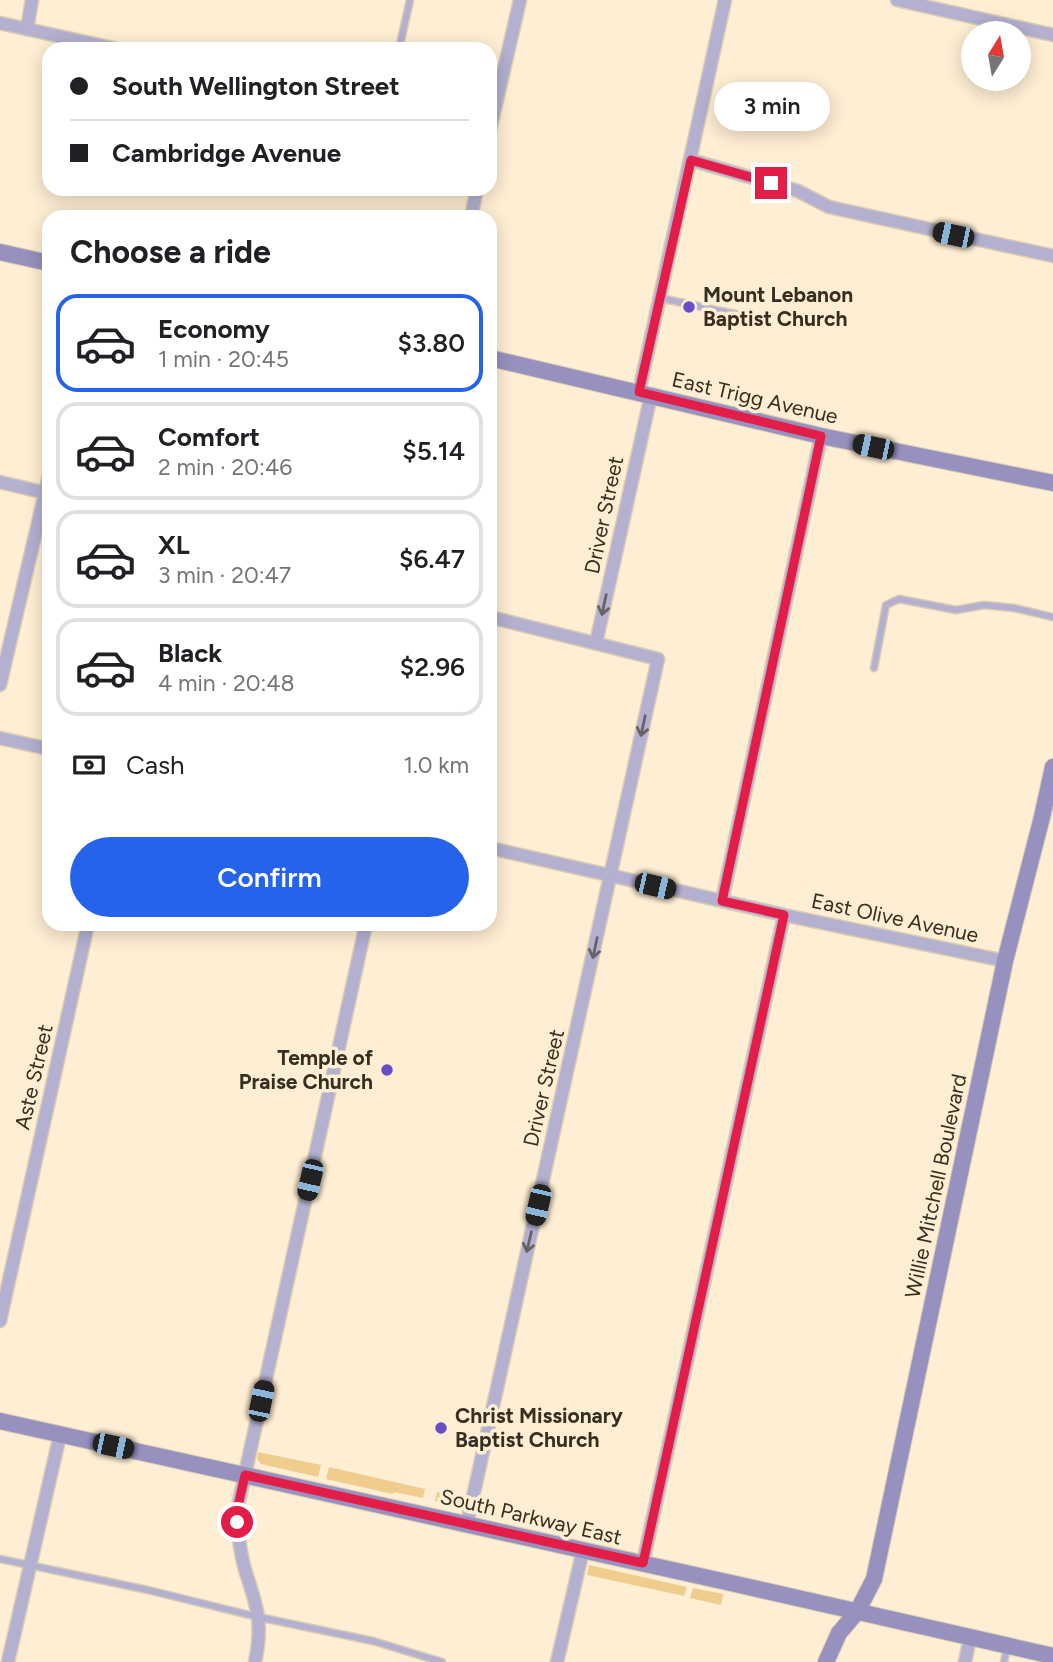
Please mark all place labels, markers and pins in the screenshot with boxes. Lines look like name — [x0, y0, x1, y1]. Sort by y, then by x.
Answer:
place label: Mount Lebanon Baptist Church — [703, 282, 853, 331]
marker: Mount Lebanon Baptist Church — [681, 299, 697, 315]
place label: Temple of Praise Church — [239, 1045, 374, 1094]
marker: Temple of Praise Church — [379, 1062, 395, 1078]
place label: Christ Missionary Baptist Church — [455, 1403, 624, 1452]
marker: Christ Missionary Baptist Church — [433, 1420, 449, 1436]

